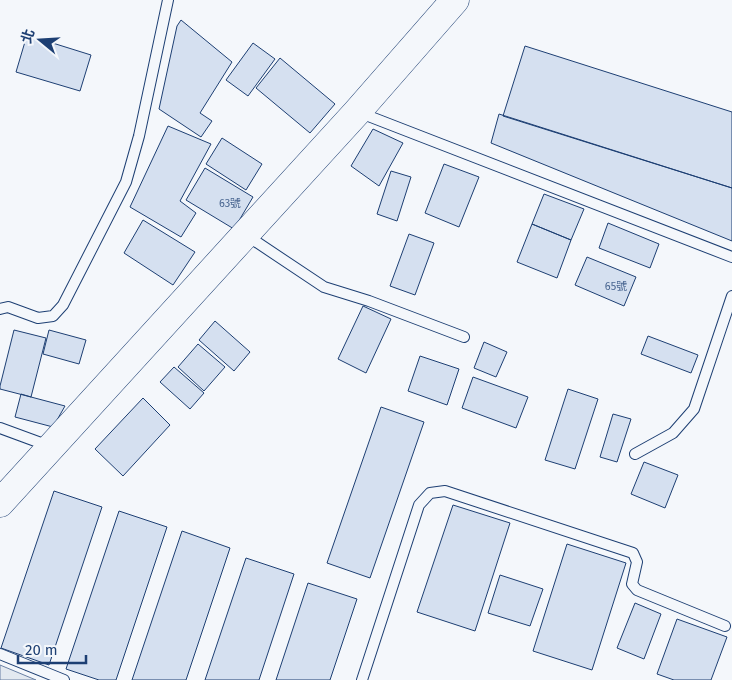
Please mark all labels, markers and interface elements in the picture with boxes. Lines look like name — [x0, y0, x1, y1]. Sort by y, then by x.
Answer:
north arrow — [15, 15, 65, 65]
text: 北 — [18, 27, 38, 45]
house number: 63號 — [219, 197, 241, 210]
house number: 65號 — [605, 280, 627, 293]
scale bar — [18, 632, 85, 664]
text: 20 m — [25, 641, 58, 659]

